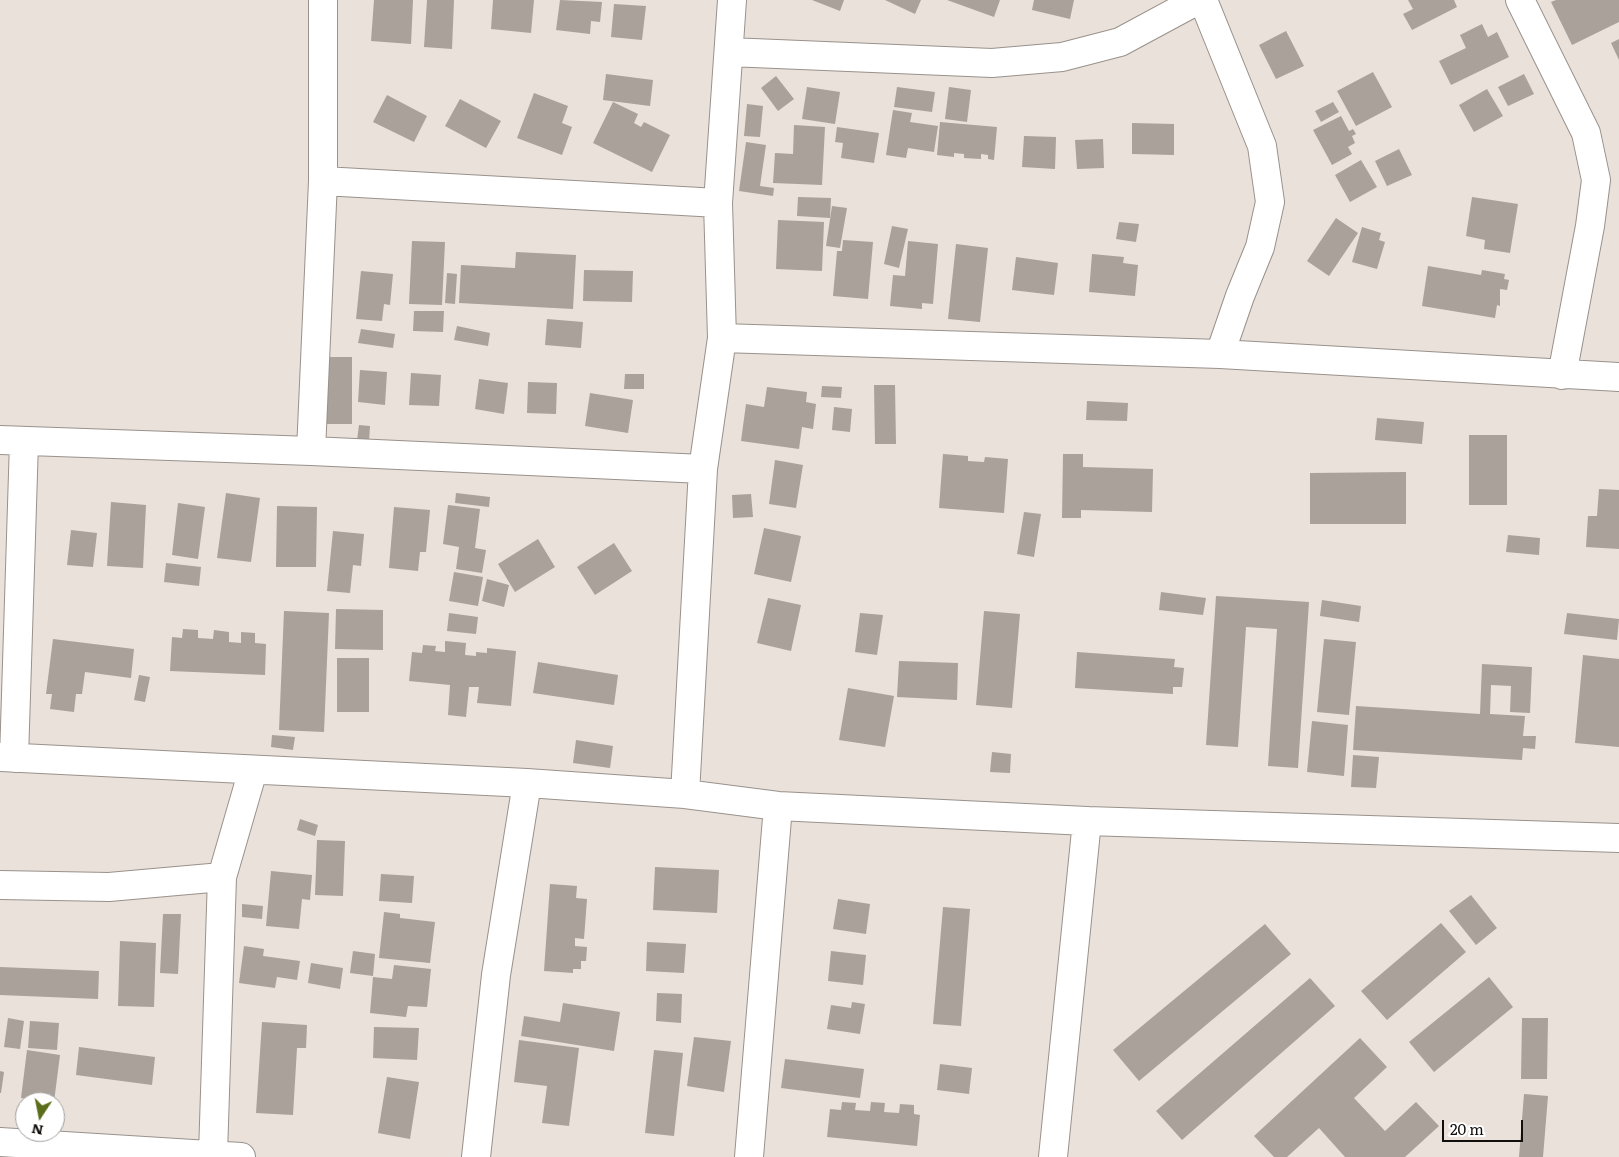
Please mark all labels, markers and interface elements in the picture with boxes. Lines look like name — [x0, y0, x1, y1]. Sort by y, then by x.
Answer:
north arrow — [15, 1092, 65, 1142]
scale bar — [1444, 1110, 1525, 1142]
text: 20 m — [1450, 1117, 1484, 1140]
text: N — [30, 1120, 45, 1142]

